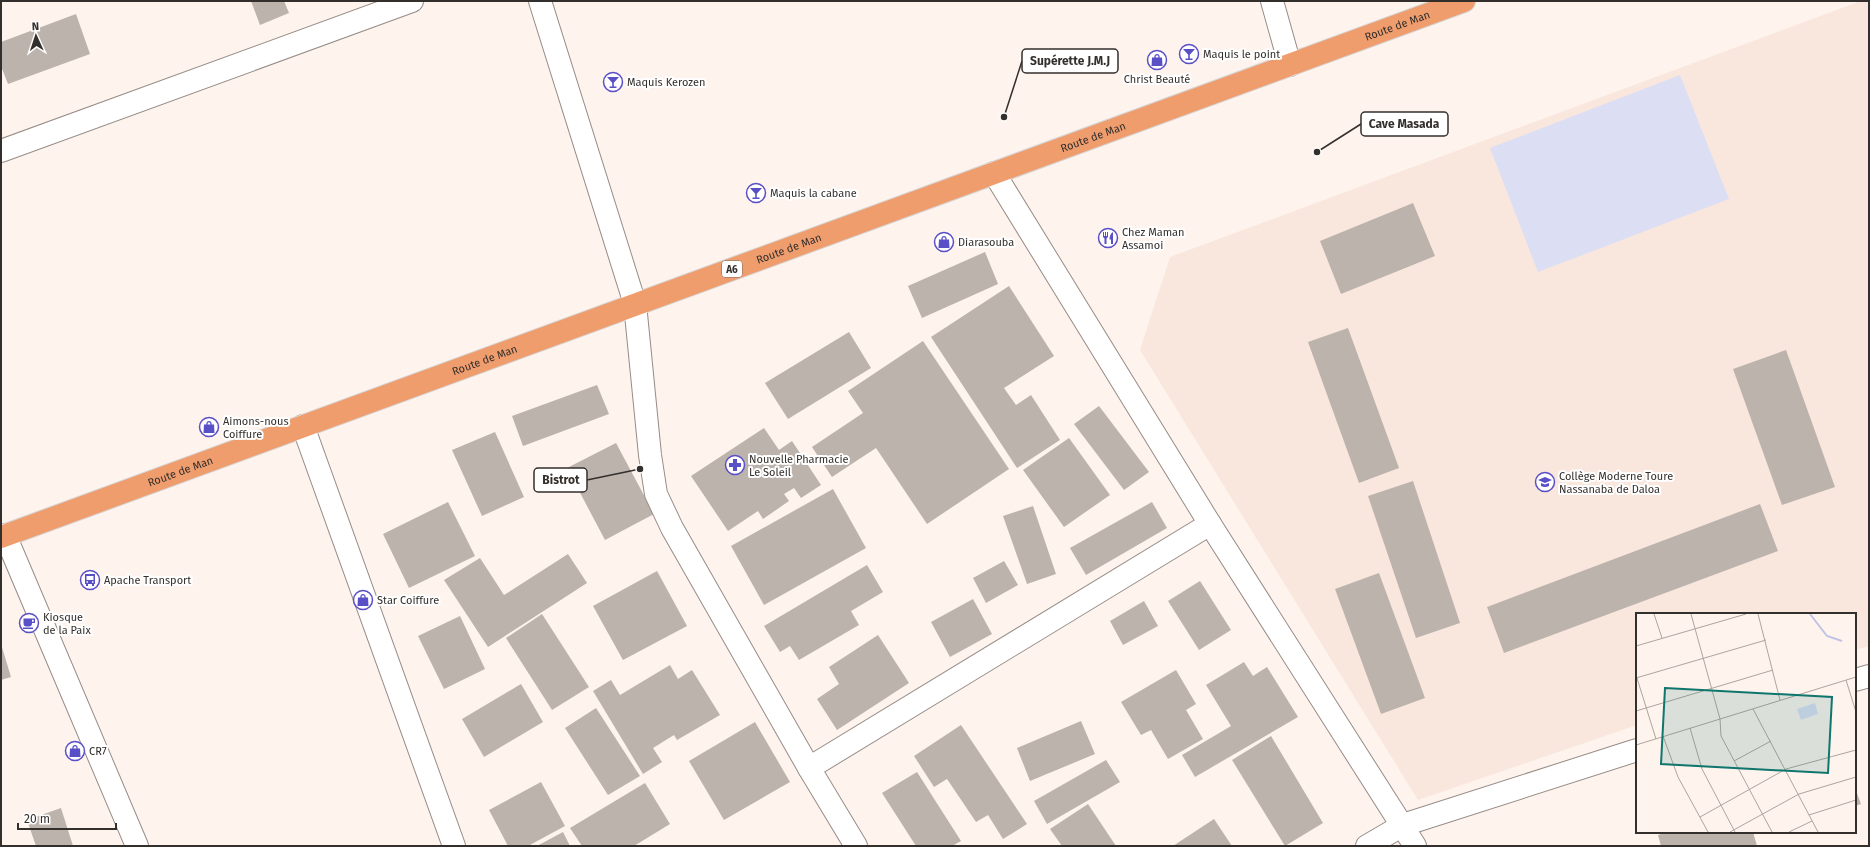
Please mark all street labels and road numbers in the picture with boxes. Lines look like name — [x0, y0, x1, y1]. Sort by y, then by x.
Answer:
street label: Route de Man — [1363, 8, 1432, 44]
street label: Route de Man — [1059, 119, 1128, 155]
street label: Route de Man — [755, 231, 823, 267]
road number: A6 — [722, 261, 742, 277]
street label: Route de Man — [450, 342, 519, 378]
street label: Route de Man — [146, 454, 215, 490]

